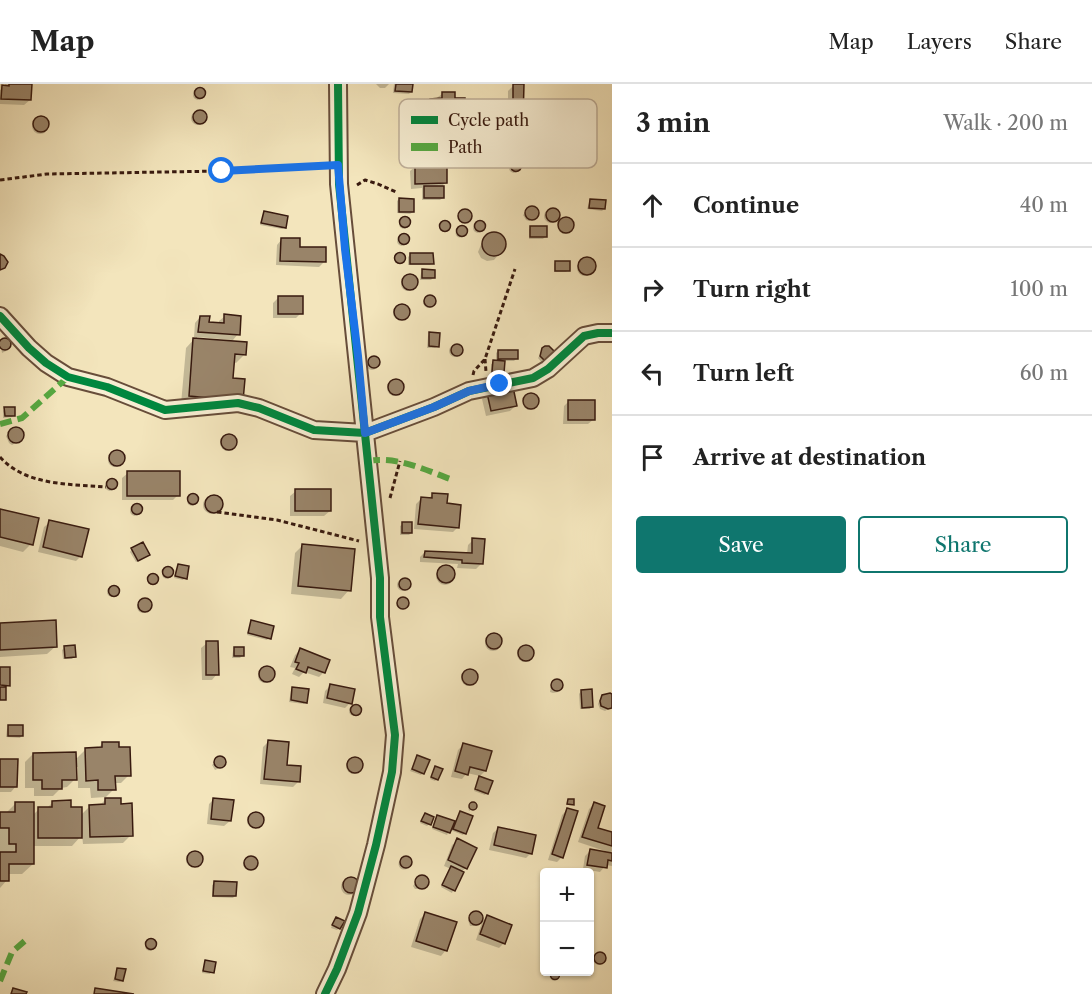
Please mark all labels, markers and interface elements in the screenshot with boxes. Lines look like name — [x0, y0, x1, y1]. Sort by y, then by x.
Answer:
text: Map — [30, 24, 94, 58]
text: Map — [829, 29, 874, 54]
text: Layers — [907, 29, 972, 54]
text: Share — [1005, 29, 1062, 54]
legend — [399, 99, 597, 168]
text: 3 min — [636, 107, 710, 139]
text: Cycle path — [448, 110, 529, 130]
text: Walk · 200 m — [943, 111, 1068, 135]
text: Path — [448, 137, 482, 157]
route start — [208, 157, 234, 183]
icon: ahead — [636, 189, 669, 222]
text: Continue — [693, 192, 799, 219]
text: 40 m — [1020, 193, 1068, 217]
icon: right — [636, 273, 669, 306]
text: Turn right — [693, 276, 811, 303]
text: 100 m — [1010, 277, 1068, 301]
icon: left — [636, 357, 669, 390]
text: Turn left — [693, 360, 794, 387]
text: 60 m — [1020, 361, 1068, 385]
route end — [486, 370, 512, 396]
icon: arrive — [636, 441, 669, 474]
text: Arrive at destination — [693, 444, 926, 471]
button: Save — [636, 516, 846, 573]
button: Share — [858, 516, 1068, 573]
map controls — [540, 868, 594, 976]
button: + — [540, 868, 594, 922]
button: − — [540, 922, 594, 976]

